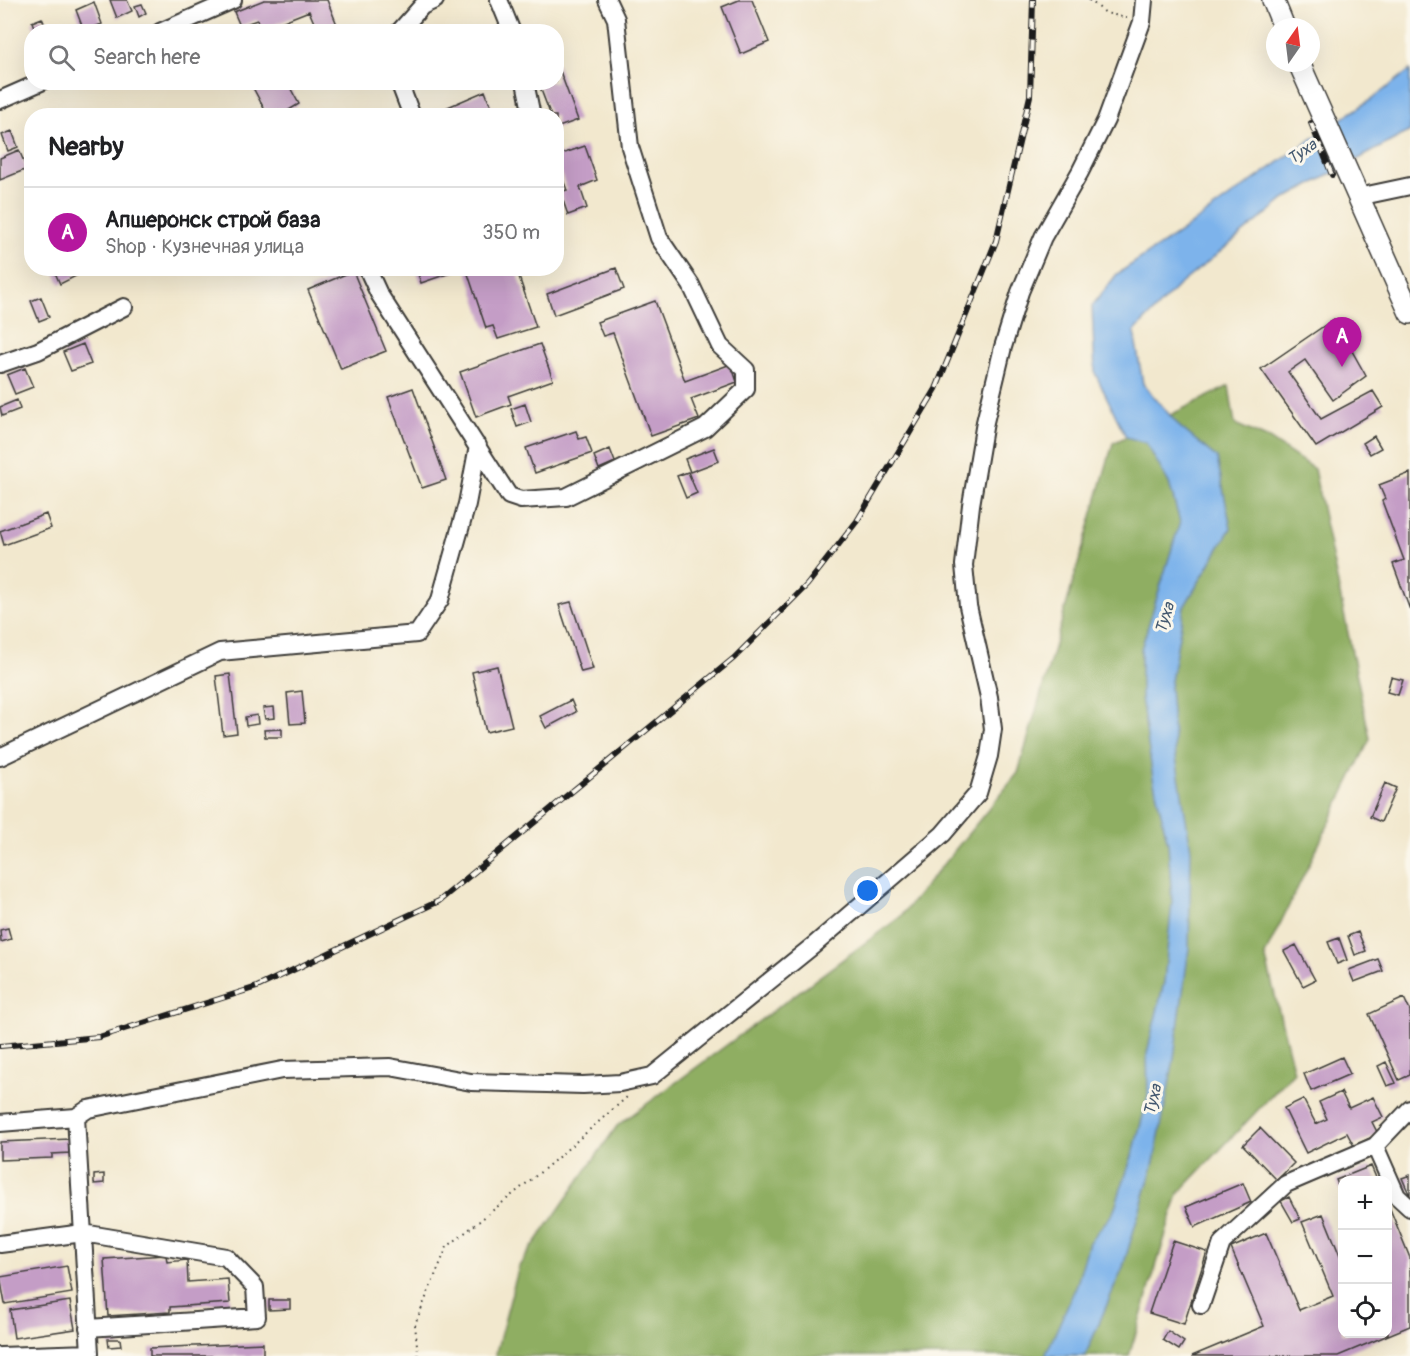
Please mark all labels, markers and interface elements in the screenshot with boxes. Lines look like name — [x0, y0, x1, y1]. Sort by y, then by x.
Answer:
north arrow — [1266, 18, 1320, 72]
search box — [24, 24, 564, 90]
icon: search — [45, 41, 78, 74]
text: Search here — [93, 43, 200, 71]
text: Nearby — [48, 131, 124, 163]
water label: Туха — [1283, 134, 1322, 169]
text: Апшеронск строй база — [105, 206, 320, 234]
text: A — [61, 220, 74, 245]
text: 350 m — [482, 220, 540, 245]
text: Shop · Кузнечная улица — [105, 234, 304, 259]
pin: A — [1322, 318, 1362, 367]
water label: Туха — [1151, 599, 1180, 636]
your location — [853, 876, 882, 905]
water label: Туха — [1140, 1081, 1167, 1118]
map controls — [1338, 1176, 1392, 1338]
button: + — [1338, 1176, 1392, 1230]
button: − — [1338, 1230, 1392, 1284]
button: locate — [1338, 1284, 1392, 1338]

